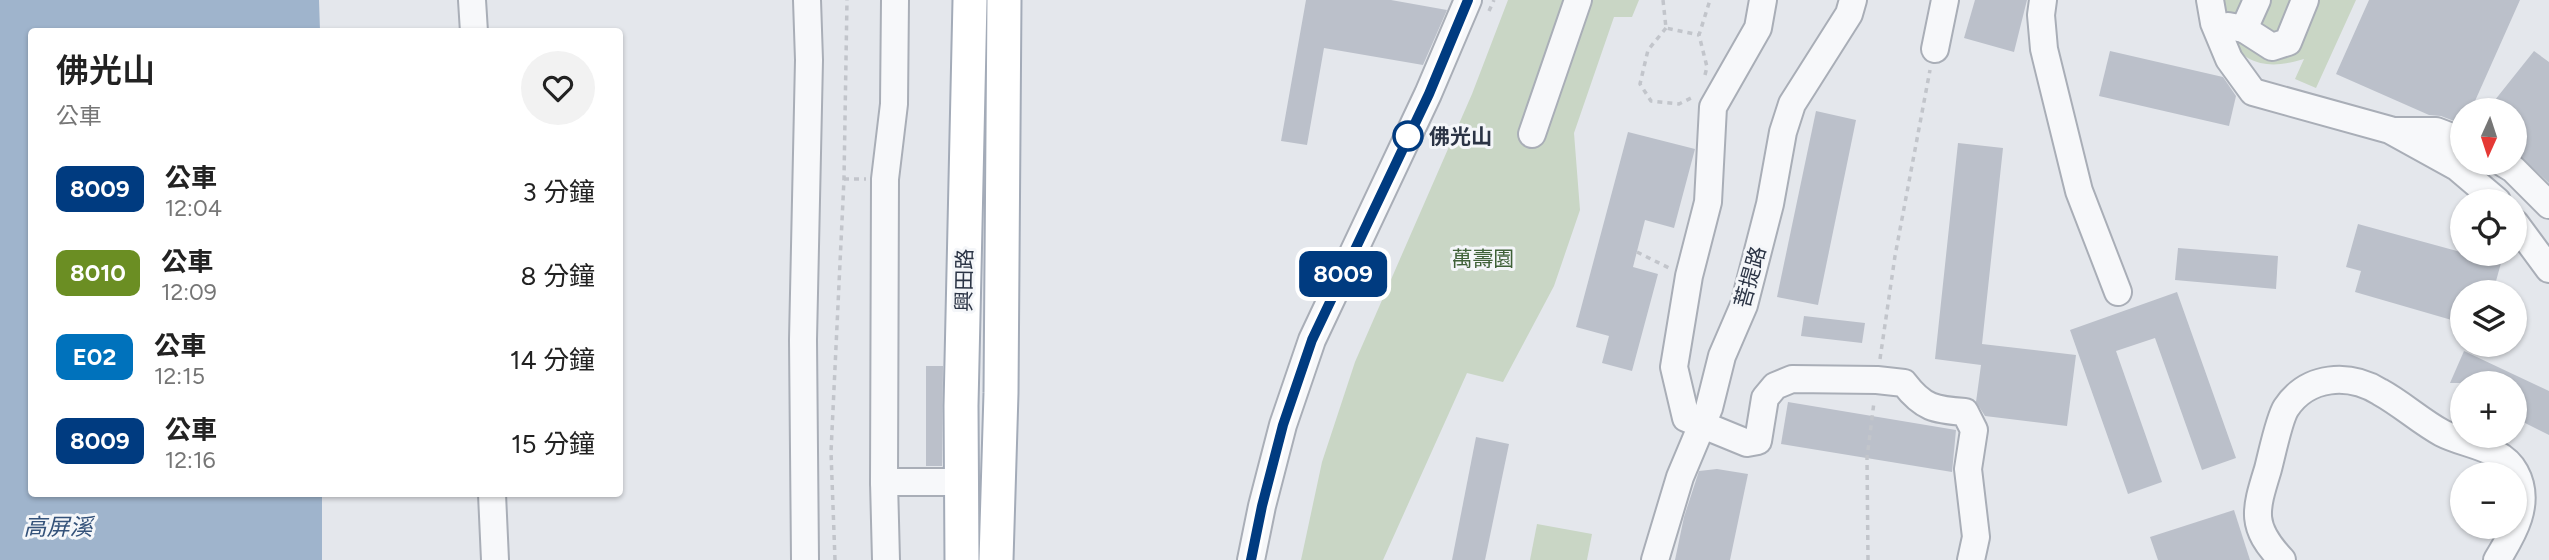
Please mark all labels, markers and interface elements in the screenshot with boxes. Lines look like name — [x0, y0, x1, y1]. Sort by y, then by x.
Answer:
text: 佛光山 — [56, 51, 155, 90]
button: heart — [521, 51, 595, 125]
north arrow — [2450, 98, 2527, 175]
map controls — [2450, 98, 2527, 539]
text: 公車 — [56, 102, 102, 130]
marker: 佛光山 — [1393, 121, 1423, 151]
place label: 佛光山 — [1429, 124, 1492, 149]
text: 公車 — [165, 162, 217, 194]
text: 8009 — [70, 174, 130, 203]
text: 3 分鐘 — [522, 176, 595, 208]
button: locate — [2450, 189, 2527, 266]
text: 12:04 — [165, 194, 222, 222]
street label: 菩提路 — [1729, 243, 1771, 311]
text: 公車 — [161, 246, 213, 278]
park label: 萬壽園 — [1452, 246, 1515, 271]
street label: 興田路 — [951, 248, 977, 312]
line badge: 8009 — [1294, 251, 1392, 297]
text: 8010 — [70, 258, 126, 287]
text: 8009 — [1313, 259, 1373, 288]
text: 8 分鐘 — [521, 260, 595, 292]
text: 12:09 — [161, 278, 217, 306]
button: layers — [2450, 280, 2527, 357]
text: 公車 — [154, 330, 206, 362]
text: E02 — [73, 342, 116, 371]
text: 14 分鐘 — [510, 344, 595, 376]
text: 12:15 — [154, 362, 205, 390]
button: + — [2450, 371, 2527, 448]
text: 公車 — [165, 414, 217, 446]
text: 8009 — [70, 426, 130, 455]
text: 15 分鐘 — [511, 428, 595, 460]
text: 12:16 — [165, 446, 215, 474]
button: − — [2450, 462, 2527, 539]
water label: 高屏溪 — [24, 513, 96, 541]

